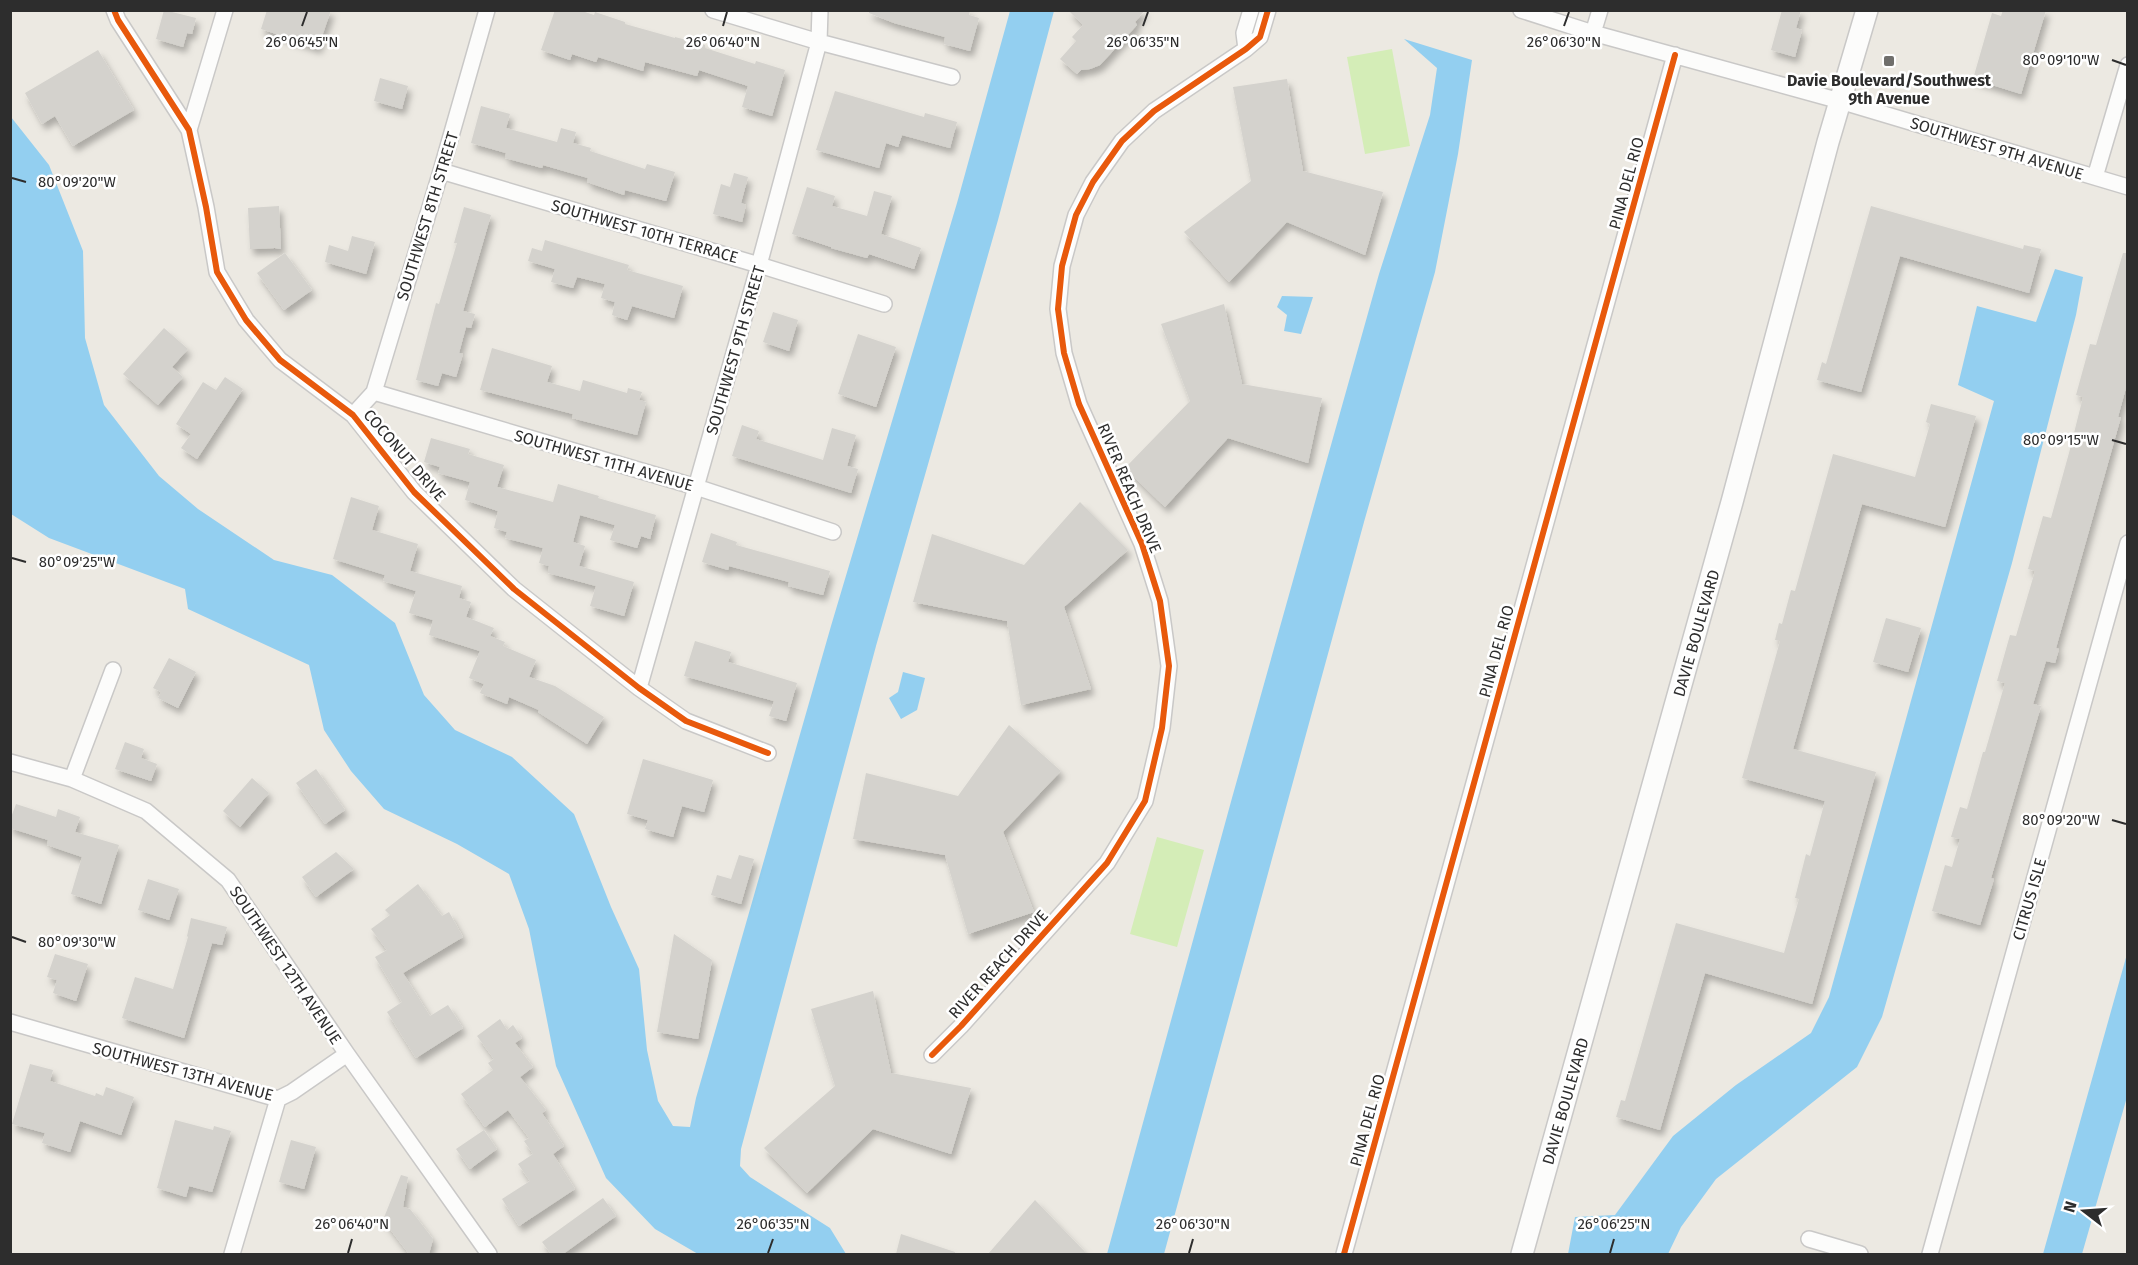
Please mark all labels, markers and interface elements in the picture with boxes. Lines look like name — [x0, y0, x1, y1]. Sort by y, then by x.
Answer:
text: 26°06'45"N — [266, 33, 339, 51]
text: 26°06'40"N — [686, 33, 760, 51]
text: 26°06'35"N — [1106, 33, 1180, 51]
text: 26°06'30"N — [1527, 33, 1601, 51]
text: 80°09'10"W — [2023, 51, 2100, 69]
marker: Davie Boulevard/Southwest 9th Avenue — [1882, 54, 1896, 68]
place label: Davie Boulevard/Southwest 9th Avenue — [1787, 71, 1992, 108]
street label: SOUTHWEST 9TH AVENUE — [1908, 113, 2086, 184]
street label: SOUTHWEST 8TH STREET — [393, 129, 462, 303]
street label: PINA DEL RIO — [1605, 135, 1648, 231]
text: 80°09'20"W — [38, 173, 117, 191]
street label: SOUTHWEST 10TH TERRACE — [549, 196, 740, 267]
street label: SOUTHWEST 9TH STREET — [702, 263, 769, 437]
street label: COCONUT DRIVE — [360, 405, 450, 505]
street label: RIVER REACH DRIVE — [1094, 420, 1165, 556]
street label: SOUTHWEST 11TH AVENUE — [512, 426, 696, 495]
text: 80°09'15"W — [2023, 431, 2100, 449]
text: 80°09'25"W — [39, 553, 116, 571]
street label: DAVIE BOULEVARD — [1669, 567, 1724, 699]
street label: PINA DEL RIO — [1475, 603, 1518, 699]
text: 80°09'20"W — [2022, 811, 2101, 829]
street label: CITRUS ISLE — [2009, 856, 2050, 943]
street label: SOUTHWEST 12TH AVENUE — [226, 883, 346, 1048]
street label: RIVER REACH DRIVE — [945, 906, 1052, 1022]
text: 80°09'30"W — [38, 933, 117, 951]
street label: DAVIE BOULEVARD — [1538, 1035, 1593, 1167]
street label: SOUTHWEST 13TH AVENUE — [90, 1038, 275, 1105]
street label: PINA DEL RIO — [1346, 1072, 1389, 1168]
north arrow — [2054, 1181, 2114, 1241]
text: N — [2059, 1199, 2081, 1215]
text: 26°06'40"N — [315, 1215, 389, 1233]
text: 26°06'35"N — [736, 1215, 810, 1233]
text: 26°06'30"N — [1156, 1215, 1230, 1233]
text: 26°06'25"N — [1577, 1215, 1651, 1233]

